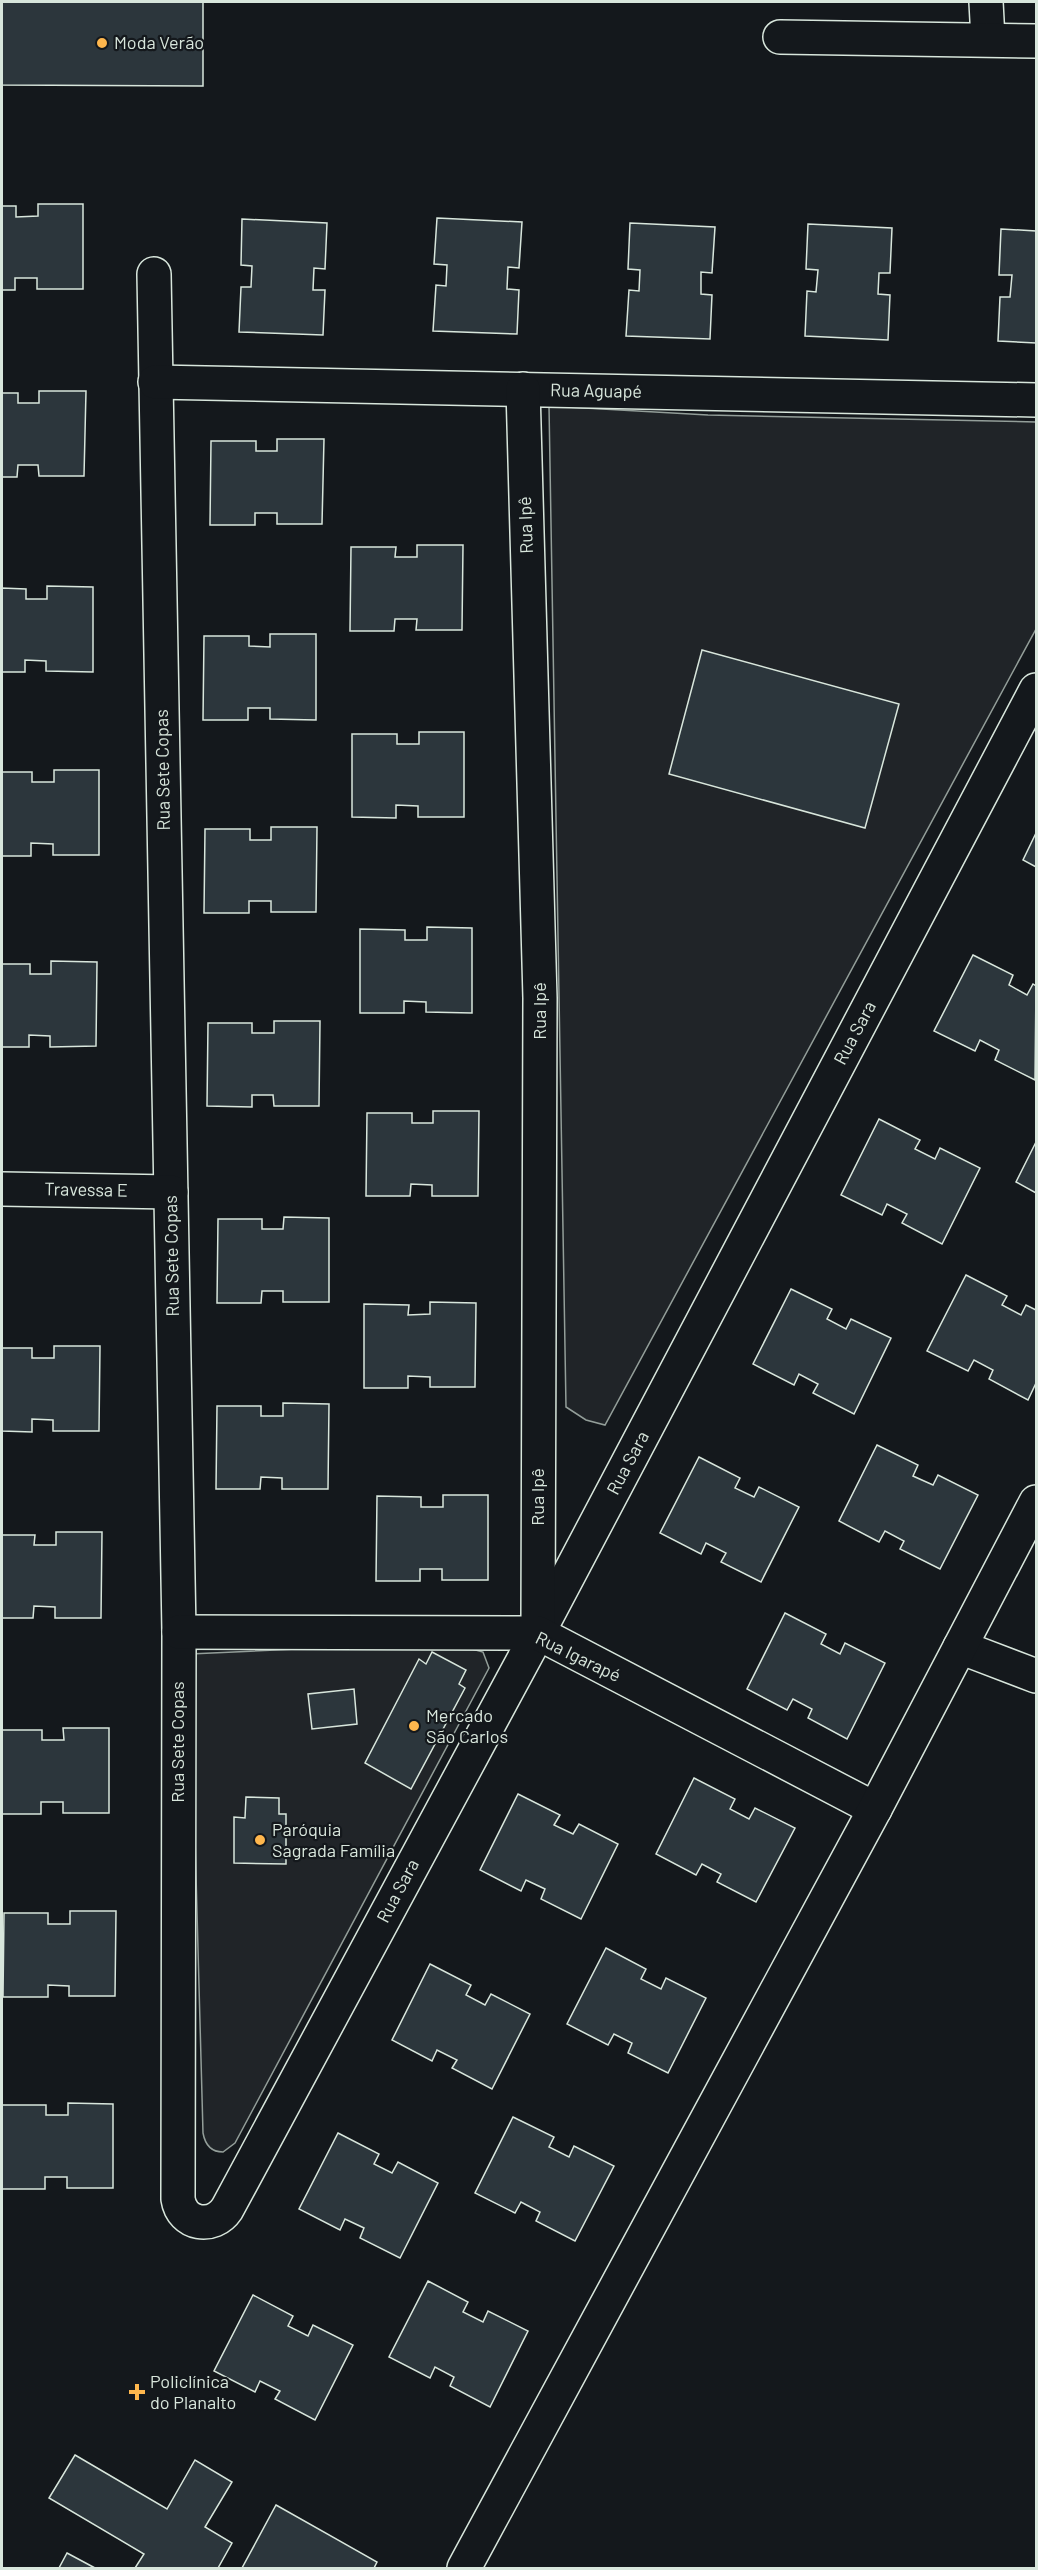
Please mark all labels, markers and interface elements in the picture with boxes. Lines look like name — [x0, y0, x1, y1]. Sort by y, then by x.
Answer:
place label: Moda Verão — [114, 31, 204, 53]
marker: Moda Verão — [95, 36, 109, 50]
street label: Rua Aguapé — [550, 378, 642, 402]
street label: Rua Ipê — [513, 496, 537, 554]
street label: Rua Sete Copas — [150, 709, 174, 831]
street label: Rua Ipê — [528, 982, 550, 1040]
street label: Rua Sara — [828, 997, 880, 1068]
street label: Travessa E — [44, 1177, 128, 1201]
street label: Rua Sete Copas — [159, 1195, 183, 1317]
street label: Rua Sara — [601, 1427, 653, 1498]
street label: Rua Ipê — [526, 1468, 548, 1526]
street label: Rua Igarapé — [532, 1626, 625, 1686]
street label: Rua Sete Copas — [166, 1681, 188, 1803]
place label: Mercado São Carlos — [426, 1704, 508, 1747]
marker: Mercado São Carlos — [407, 1719, 421, 1733]
place label: Paróquia Sagrada Família — [272, 1818, 395, 1861]
marker: Paróquia Sagrada Família — [253, 1833, 267, 1847]
street label: Rua Sara — [371, 1855, 423, 1926]
place label: Policlínica do Planalto — [150, 2370, 236, 2413]
marker: Policlínica do Planalto — [128, 2383, 146, 2401]

